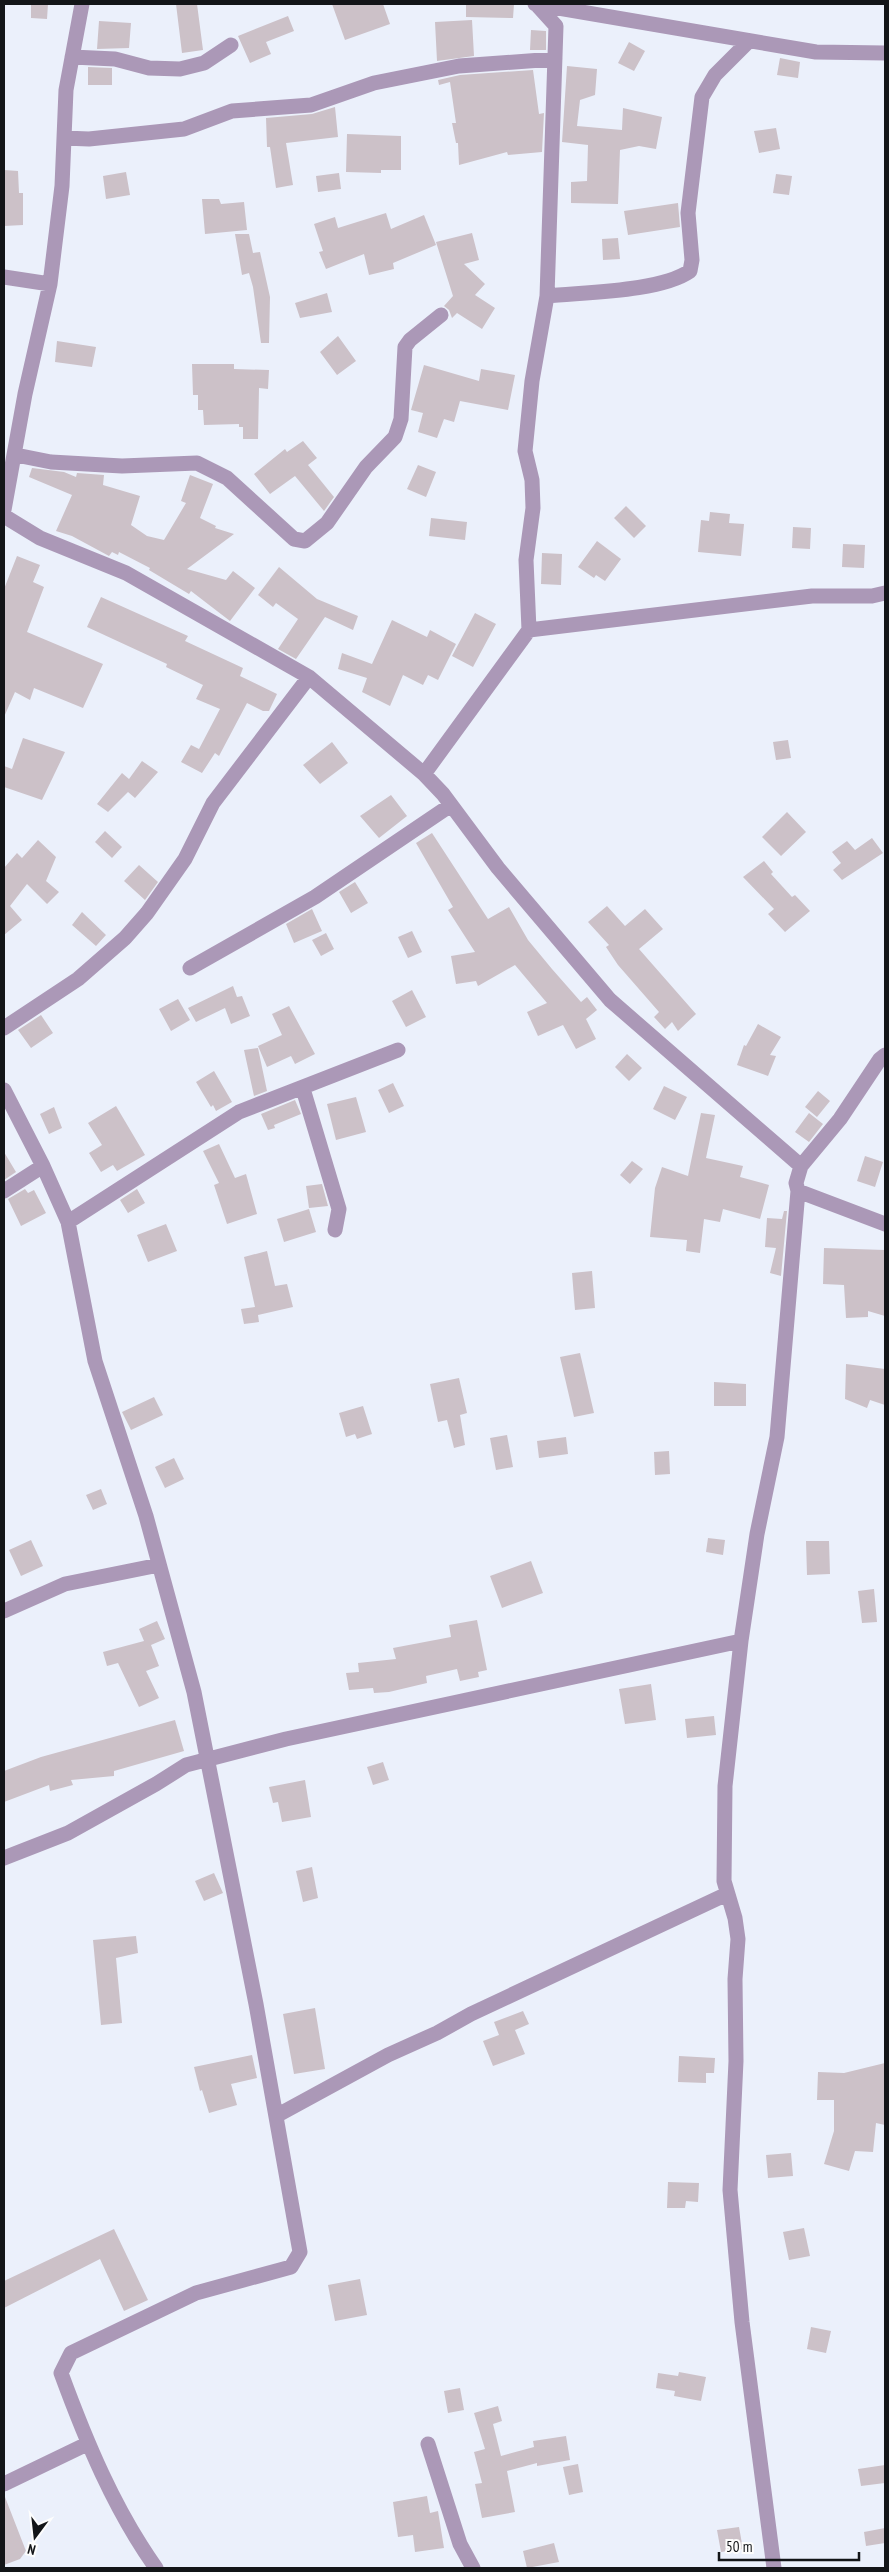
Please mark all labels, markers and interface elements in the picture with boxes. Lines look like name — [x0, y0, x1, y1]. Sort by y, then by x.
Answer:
north arrow — [10, 2512, 60, 2562]
scale bar — [719, 2530, 859, 2562]
text: 50 m — [726, 2537, 752, 2556]
text: N — [26, 2540, 38, 2559]

